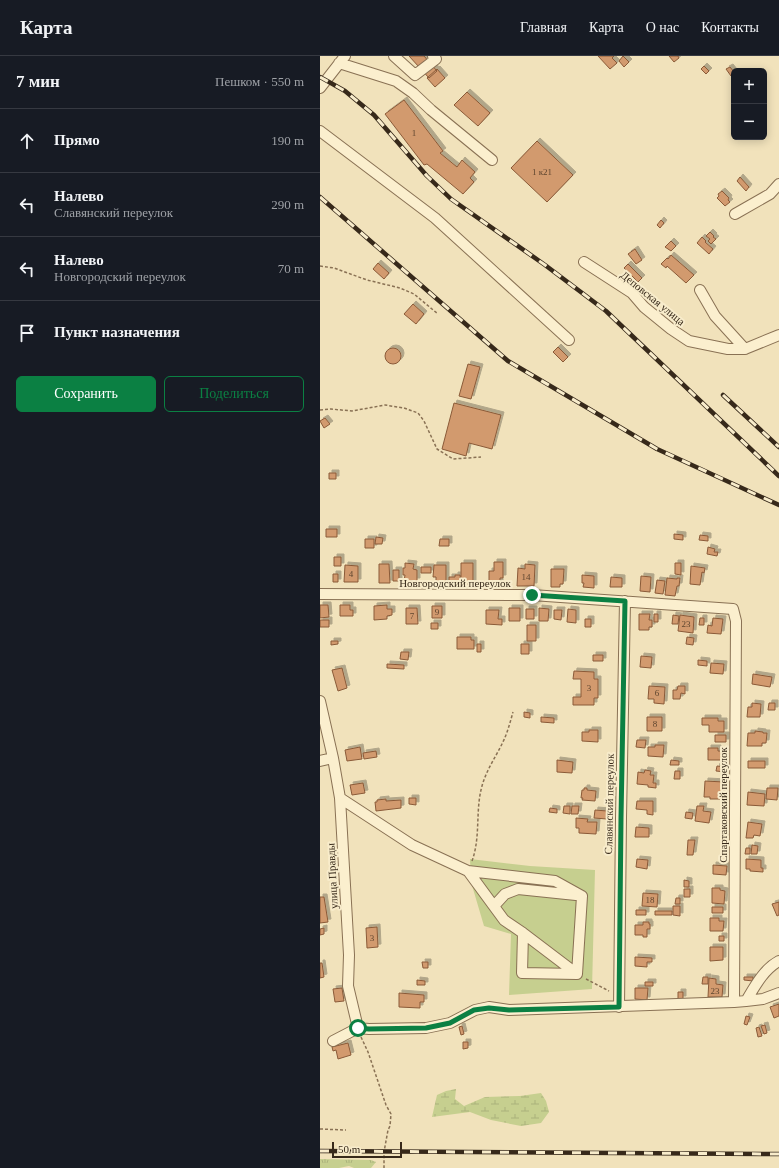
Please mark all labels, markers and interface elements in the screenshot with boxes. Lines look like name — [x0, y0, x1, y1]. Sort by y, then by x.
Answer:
text: Карта — [20, 17, 72, 38]
text: Главная — [520, 20, 567, 35]
text: Карта — [589, 20, 624, 35]
text: О нас — [646, 20, 679, 35]
text: Контакты — [701, 20, 759, 35]
map controls — [731, 68, 767, 140]
button: + — [731, 68, 767, 104]
text: 7 мин — [16, 72, 60, 91]
text: Пешком · 550 m — [215, 74, 304, 89]
button: − — [731, 104, 767, 140]
house number: 1 — [412, 128, 416, 138]
icon: ahead — [16, 130, 38, 152]
text: Прямо — [54, 132, 100, 148]
text: 190 m — [271, 133, 304, 148]
house number: 1 к21 — [532, 167, 552, 177]
text: Налево — [54, 188, 104, 204]
icon: left — [16, 194, 38, 216]
text: 290 m — [271, 197, 304, 212]
text: Славянский переулок — [54, 205, 173, 220]
text: Налево — [54, 252, 104, 268]
icon: left — [16, 258, 38, 280]
text: 70 m — [278, 261, 304, 276]
street label: Деповская улица — [619, 268, 688, 328]
text: Новгородский переулок — [54, 269, 186, 284]
icon: arrive — [16, 322, 38, 344]
text: Пункт назначения — [54, 324, 180, 340]
button: Сохранить — [16, 376, 156, 412]
button: Поделиться — [164, 376, 304, 412]
house number: 4 — [349, 569, 354, 579]
house number: 14 — [522, 572, 531, 582]
street label: Новгородский переулок — [399, 577, 511, 589]
route end — [523, 586, 541, 604]
house number: 9 — [435, 607, 440, 617]
house number: 7 — [410, 611, 415, 621]
house number: 23 — [682, 619, 691, 629]
house number: 3 — [587, 683, 592, 693]
house number: 6 — [655, 688, 660, 698]
house number: 8 — [653, 719, 658, 729]
street label: Спартаковский переулок — [717, 747, 729, 863]
street label: Славянский переулок — [602, 753, 616, 854]
street label: улица Правды — [324, 842, 340, 909]
house number: 18 — [646, 895, 655, 905]
house number: 3 — [370, 933, 375, 943]
house number: 23 — [711, 986, 720, 996]
route start — [349, 1019, 367, 1037]
scale bar — [332, 1140, 402, 1159]
text: 50 m — [338, 1143, 360, 1155]

